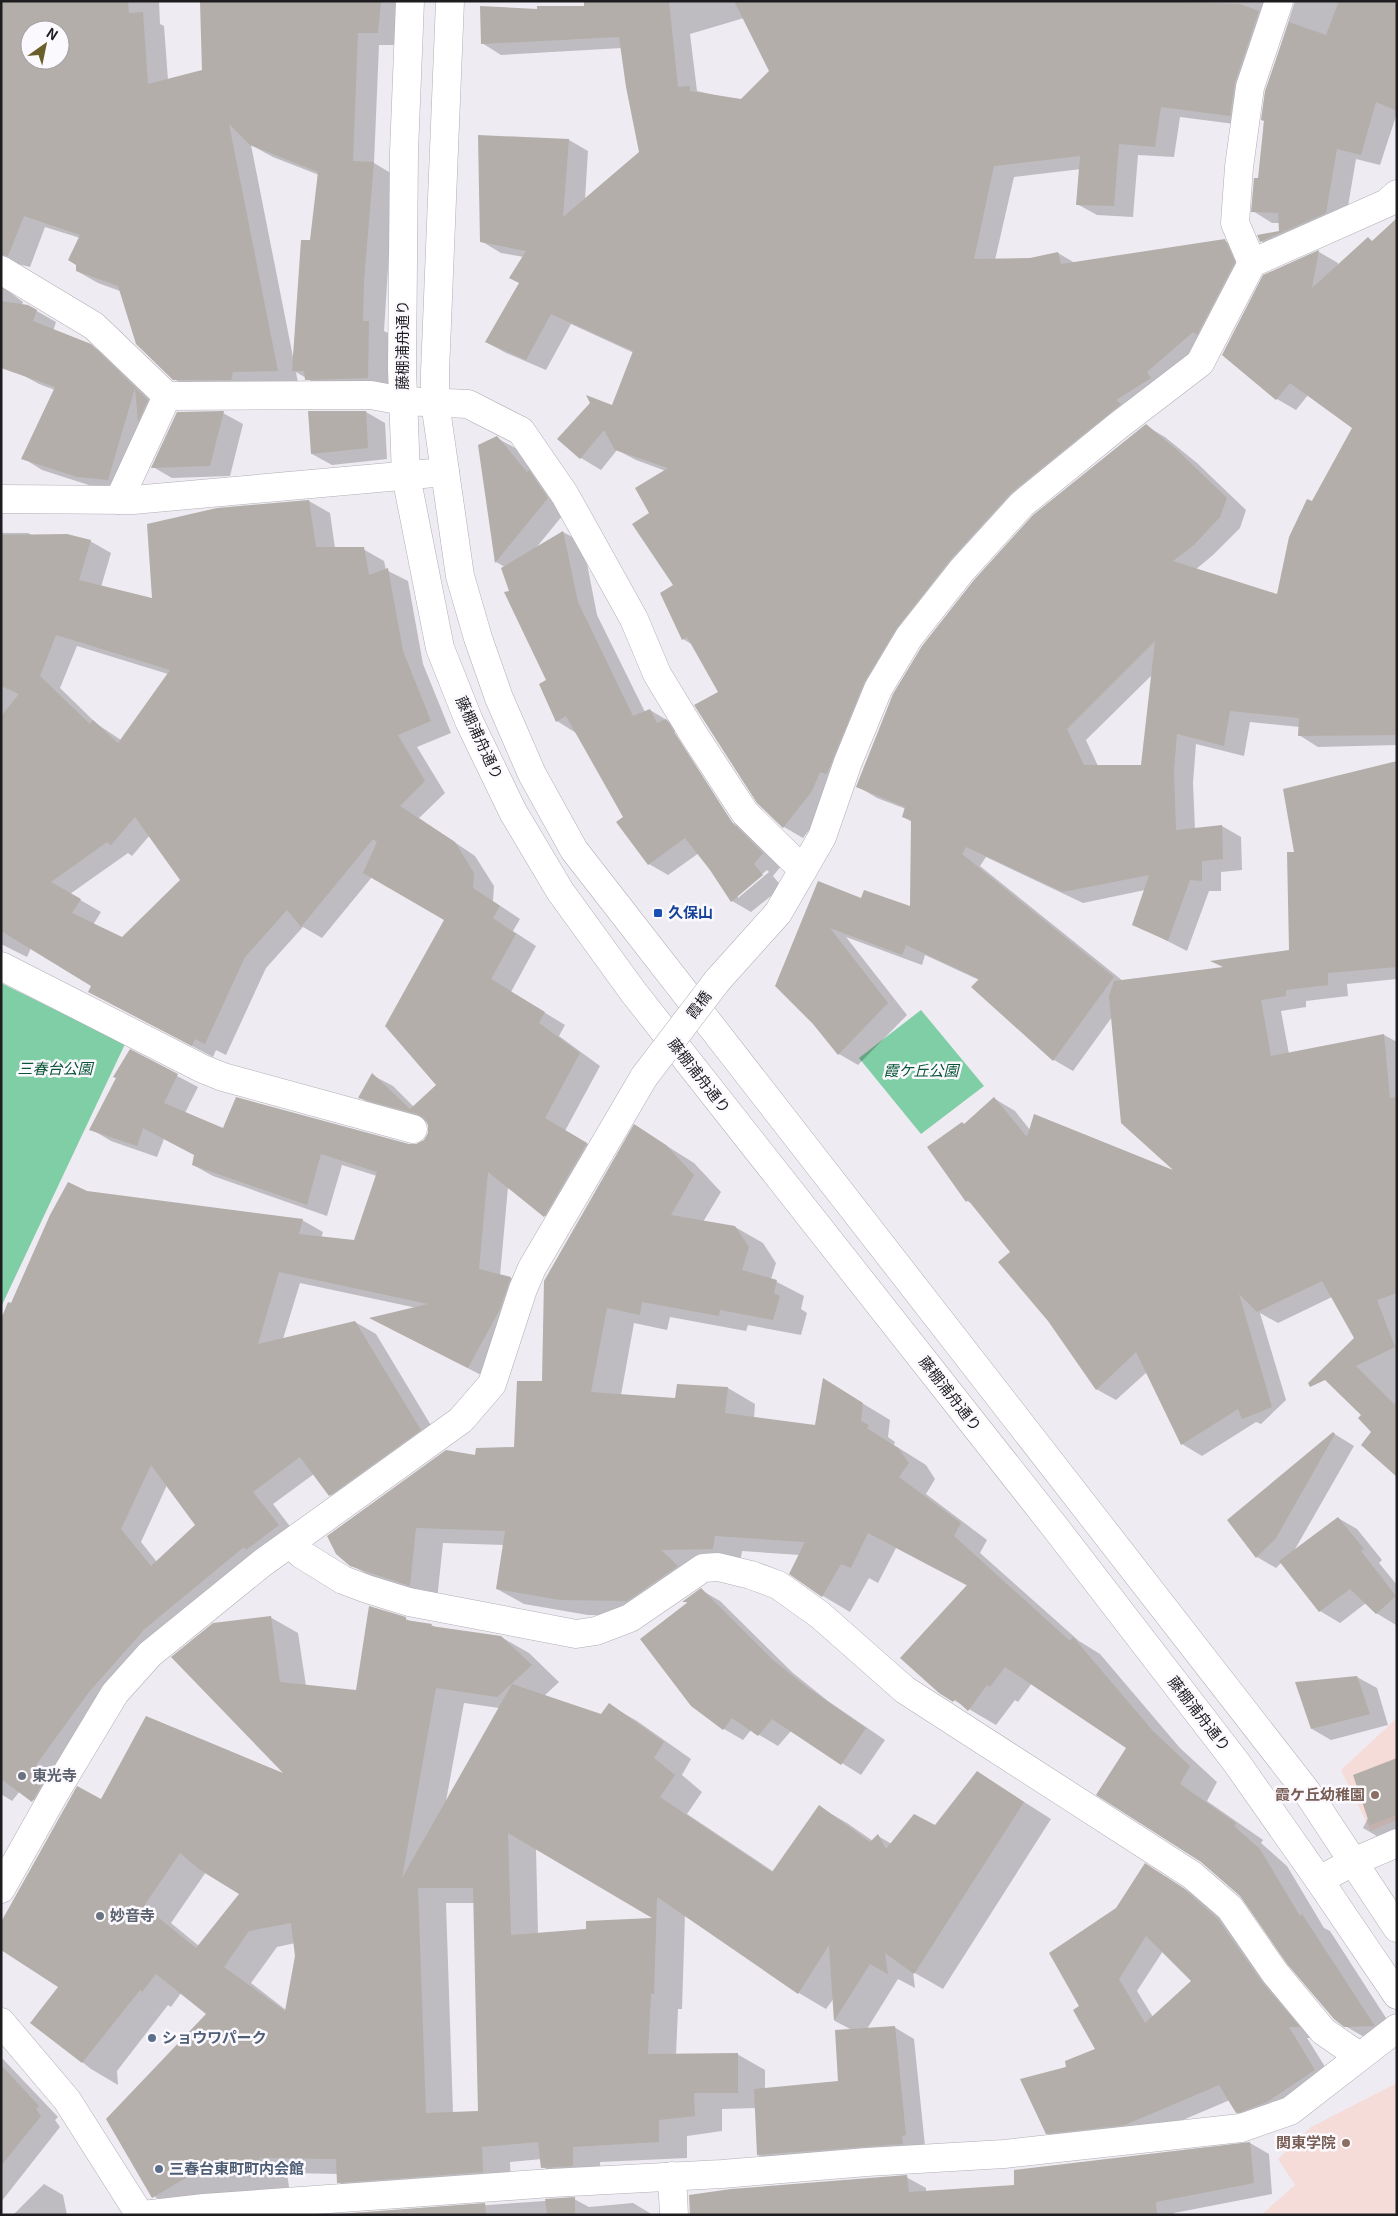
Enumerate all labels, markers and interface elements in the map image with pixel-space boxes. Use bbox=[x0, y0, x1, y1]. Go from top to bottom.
north arrow bbox=[20, 20, 70, 70]
text: N bbox=[43, 22, 62, 45]
street label: 藤棚浦舟通り bbox=[391, 300, 412, 390]
street label: 藤棚浦舟通り bbox=[452, 692, 509, 783]
place label: 久保山 bbox=[668, 901, 713, 922]
marker: 久保山 bbox=[652, 907, 664, 919]
street label: 霞橋 bbox=[680, 986, 715, 1022]
street label: 藤棚浦舟通り bbox=[664, 1033, 736, 1117]
park label: 三春台公園 bbox=[17, 1057, 94, 1078]
park label: 霞ケ丘公園 bbox=[883, 1059, 960, 1080]
street label: 藤棚浦舟通り bbox=[915, 1351, 987, 1435]
street label: 藤棚浦舟通り bbox=[1164, 1671, 1236, 1755]
place label: 東光寺 bbox=[32, 1764, 77, 1785]
marker: 東光寺 bbox=[16, 1770, 28, 1782]
place label: 霞ケ丘幼稚園 bbox=[1275, 1783, 1365, 1804]
marker: 霞ケ丘幼稚園 bbox=[1369, 1789, 1381, 1801]
place label: 妙音寺 bbox=[110, 1904, 155, 1925]
marker: 妙音寺 bbox=[94, 1910, 106, 1922]
place label: ショウワパーク bbox=[162, 2026, 267, 2047]
marker: ショウワパーク bbox=[146, 2032, 158, 2044]
place label: 関東学院 bbox=[1276, 2131, 1336, 2152]
marker: 関東学院 bbox=[1340, 2137, 1352, 2149]
place label: 三春台東町町内会館 bbox=[169, 2157, 304, 2178]
marker: 三春台東町町内会館 bbox=[153, 2163, 165, 2175]

